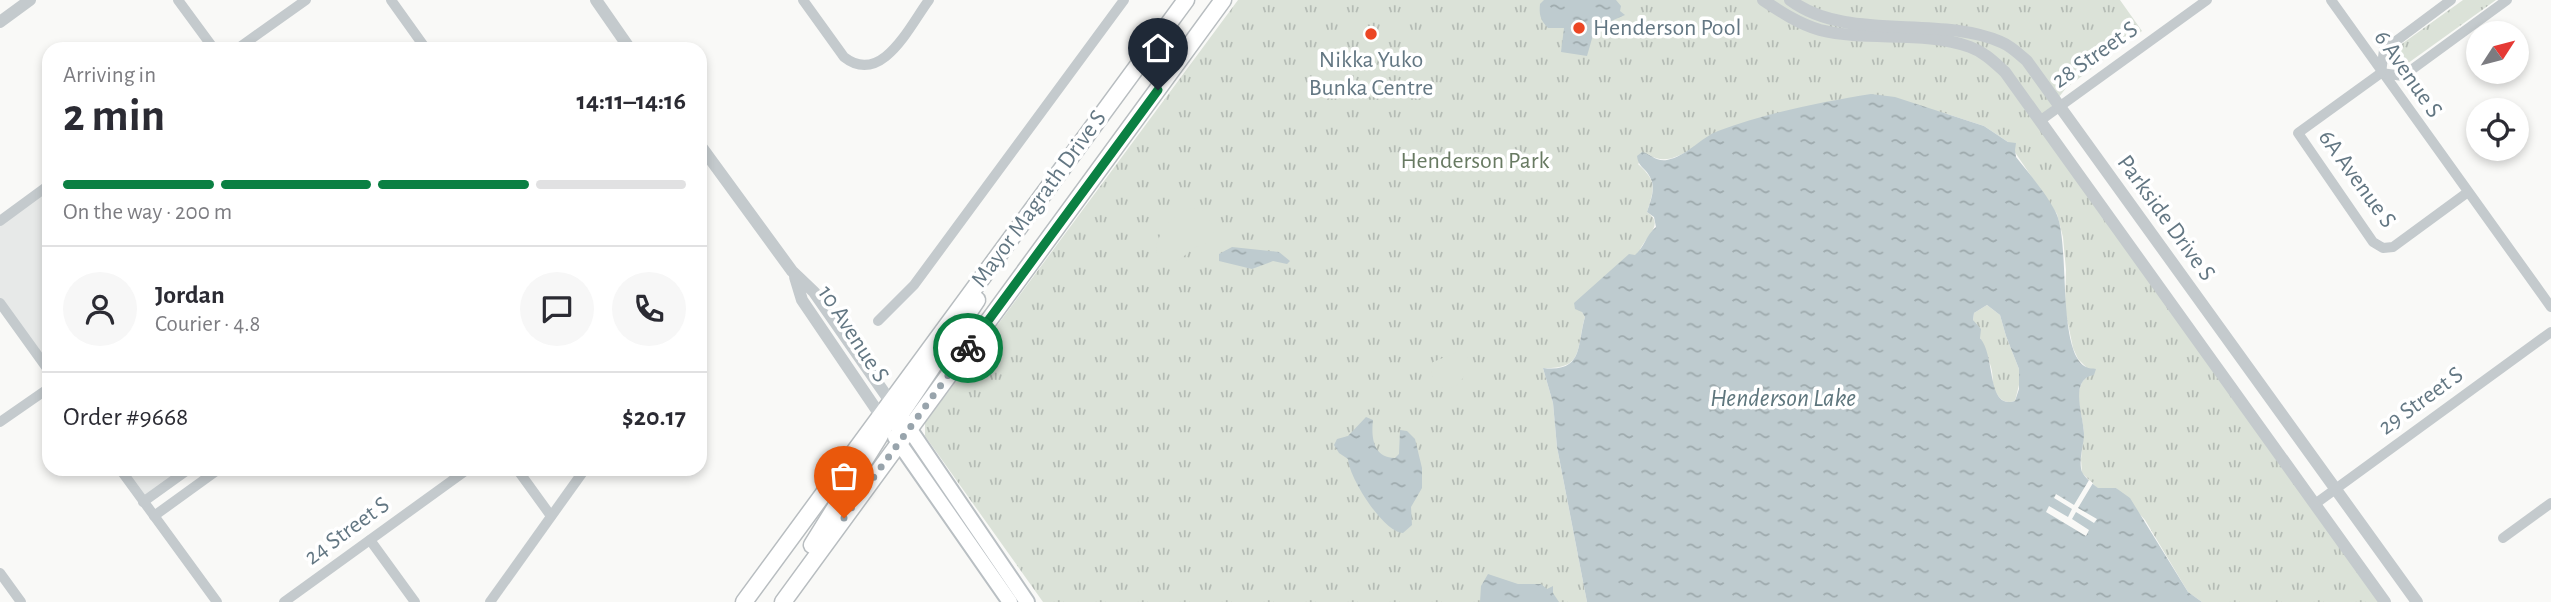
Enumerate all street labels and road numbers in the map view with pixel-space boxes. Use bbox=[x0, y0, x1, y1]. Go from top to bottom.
street label: 28 Street S bbox=[2048, 17, 2142, 93]
street label: 6 Avenue S bbox=[2369, 26, 2447, 122]
street label: Mayor Magrath Drive S bbox=[967, 106, 1111, 292]
street label: 6A Avenue S bbox=[2314, 126, 2400, 232]
street label: Parkside Drive S bbox=[2113, 151, 2219, 285]
street label: 10 Avenue S bbox=[813, 281, 893, 387]
street label: 29 Street S bbox=[2374, 363, 2468, 439]
street label: 24 Street S bbox=[300, 492, 394, 570]

